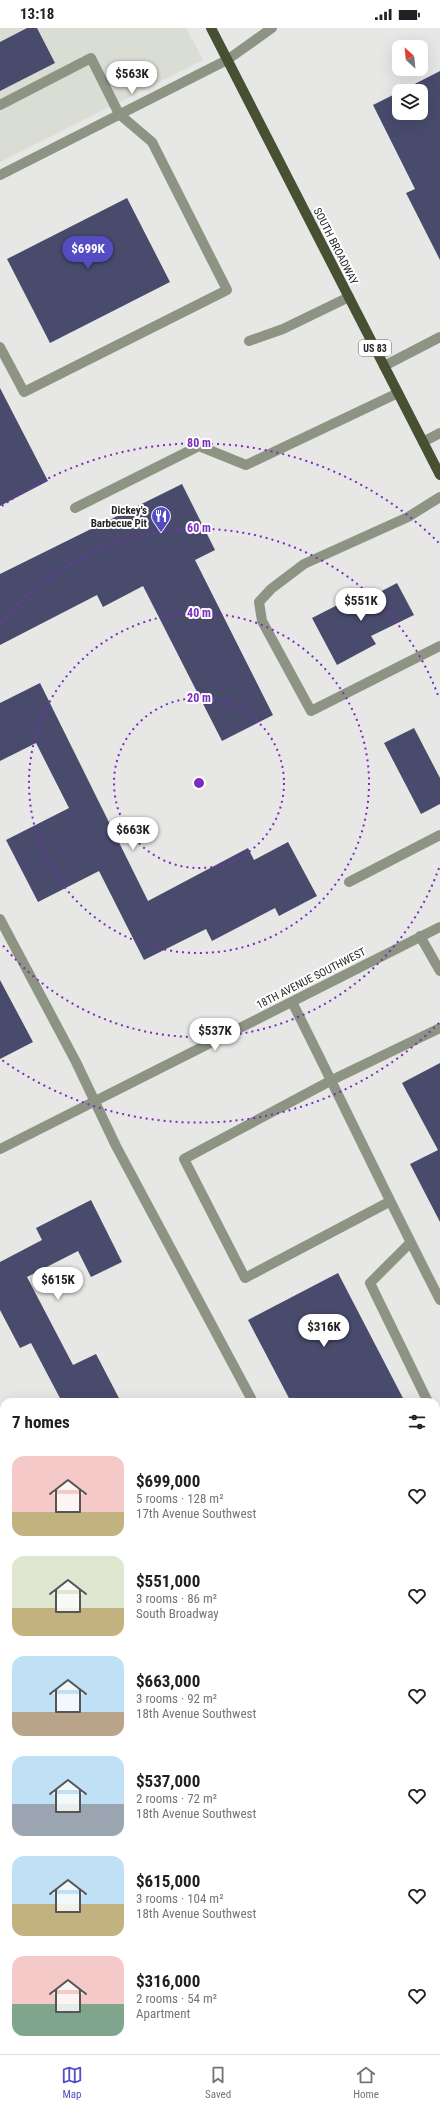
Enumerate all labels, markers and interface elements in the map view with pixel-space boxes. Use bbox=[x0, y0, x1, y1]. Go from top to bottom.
text: 13:18 bbox=[20, 5, 54, 23]
north arrow bbox=[392, 40, 428, 76]
map controls bbox=[392, 40, 428, 120]
pin: $563K bbox=[104, 61, 160, 95]
text: $563K bbox=[115, 66, 149, 81]
button: layers bbox=[392, 84, 428, 120]
street label: SOUTH BROADWAY bbox=[311, 206, 361, 287]
pin: $699K bbox=[60, 236, 116, 270]
text: $699K bbox=[71, 241, 105, 256]
road number: US 83 bbox=[359, 340, 391, 356]
text: 80 m bbox=[187, 436, 211, 450]
place label: Dickey's Barbecue Pit bbox=[91, 504, 148, 530]
restaurant icon: Dickey's Barbecue Pit bbox=[150, 505, 172, 533]
text: 60 m bbox=[187, 521, 211, 535]
pin: $551K bbox=[333, 588, 389, 622]
text: $551K bbox=[344, 593, 378, 608]
text: 40 m bbox=[187, 606, 211, 620]
text: 20 m bbox=[187, 691, 211, 705]
centre of rings bbox=[192, 776, 206, 790]
pin: $663K bbox=[105, 817, 161, 851]
text: $663K bbox=[116, 822, 150, 837]
street label: 18TH AVENUE SOUTHWEST bbox=[254, 945, 368, 1012]
pin: $537K bbox=[187, 1018, 243, 1052]
text: $537K bbox=[198, 1023, 232, 1038]
pin: $615K bbox=[30, 1267, 86, 1301]
text: $615K bbox=[41, 1272, 75, 1287]
pin: $316K bbox=[296, 1314, 352, 1348]
text: $316K bbox=[307, 1319, 341, 1334]
icon: filters bbox=[406, 1411, 428, 1433]
text: 7 homes bbox=[12, 1412, 70, 1432]
text: $699,000 bbox=[136, 1471, 200, 1491]
icon: home bbox=[44, 1472, 92, 1520]
icon: heart bbox=[406, 1485, 428, 1507]
text: 5 rooms · 128 m² bbox=[136, 1491, 223, 1506]
text: 17th Avenue Southwest bbox=[136, 1506, 256, 1521]
text: $551,000 bbox=[136, 1571, 200, 1591]
icon: home bbox=[44, 1572, 92, 1620]
icon: heart bbox=[406, 1585, 428, 1607]
text: 3 rooms · 86 m² bbox=[136, 1591, 217, 1606]
text: South Broadway bbox=[136, 1606, 219, 1621]
text: $663,000 bbox=[136, 1671, 200, 1691]
icon: home bbox=[44, 1672, 92, 1720]
icon: heart bbox=[406, 1685, 428, 1707]
text: 3 rooms · 92 m² bbox=[136, 1691, 217, 1706]
text: 18th Avenue Southwest bbox=[136, 1706, 256, 1721]
text: $537,000 bbox=[136, 1771, 200, 1791]
icon: home bbox=[44, 1772, 92, 1820]
icon: heart bbox=[406, 1785, 428, 1807]
text: 2 rooms · 72 m² bbox=[136, 1791, 217, 1806]
text: 18th Avenue Southwest bbox=[136, 1806, 256, 1821]
text: $615,000 bbox=[136, 1871, 200, 1891]
icon: home bbox=[44, 1872, 92, 1920]
icon: heart bbox=[406, 1885, 428, 1907]
text: 3 rooms · 104 m² bbox=[136, 1891, 223, 1906]
text: 18th Avenue Southwest bbox=[136, 1906, 256, 1921]
text: $316,000 bbox=[136, 1971, 200, 1991]
icon: home bbox=[44, 1972, 92, 2020]
icon: heart bbox=[406, 1985, 428, 2007]
text: 2 rooms · 54 m² bbox=[136, 1991, 217, 2006]
text: Apartment bbox=[136, 2006, 190, 2021]
tab: Map bbox=[61, 2064, 83, 2101]
tab: Saved bbox=[205, 2064, 231, 2101]
tab: Home bbox=[353, 2064, 379, 2101]

